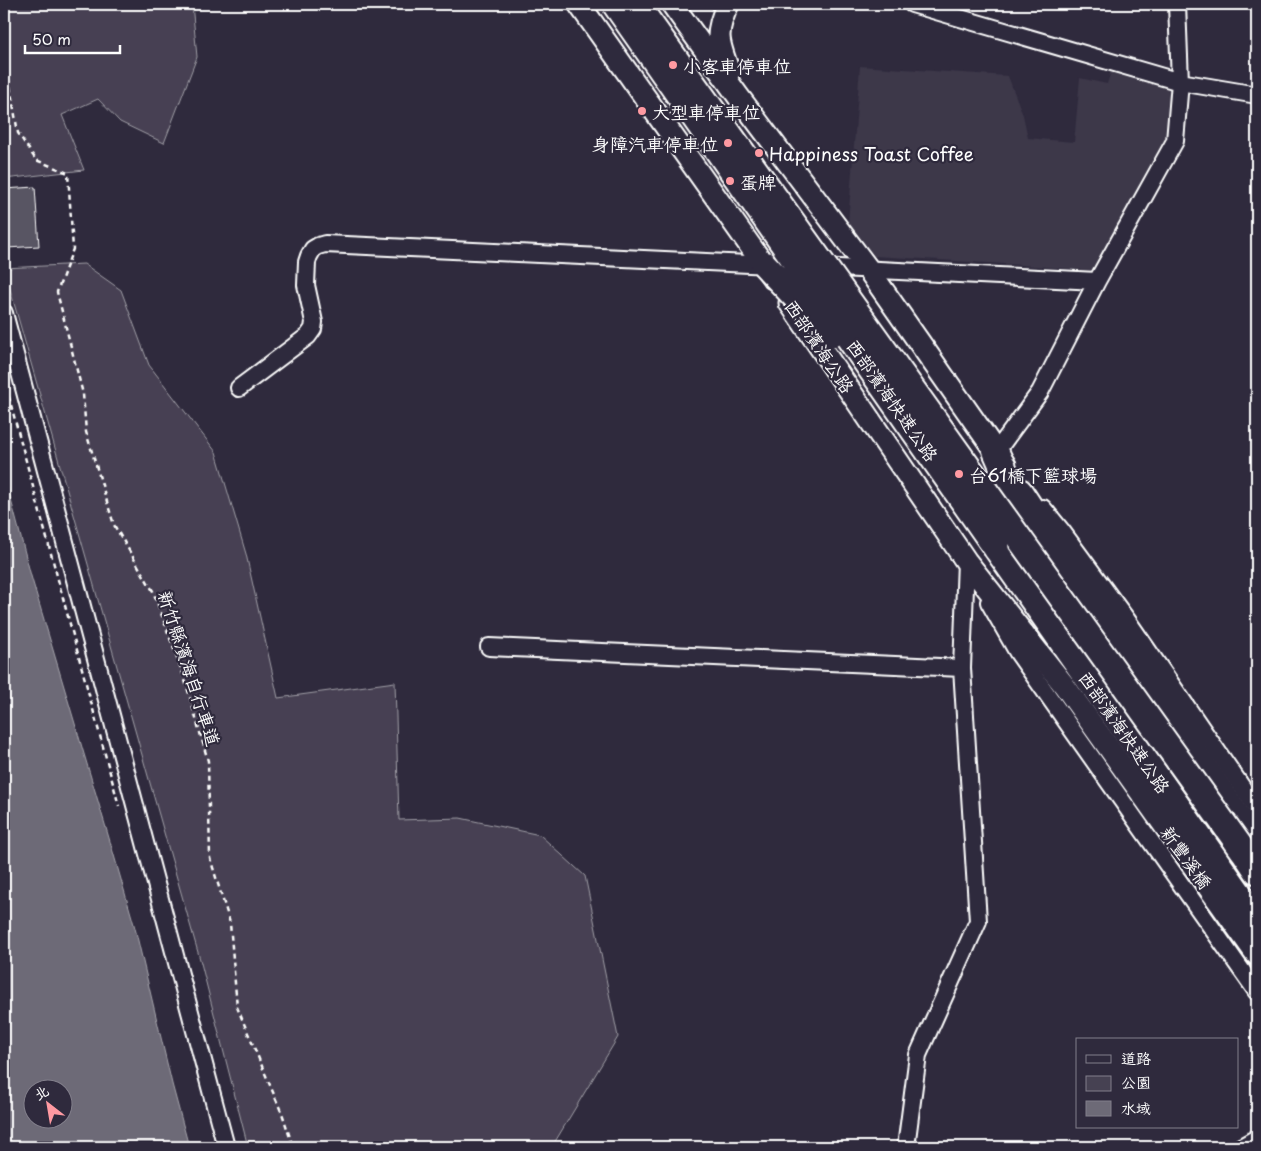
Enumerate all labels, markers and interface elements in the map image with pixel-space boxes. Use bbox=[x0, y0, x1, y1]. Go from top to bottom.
scale bar bbox=[25, 22, 120, 54]
text: 50 m bbox=[32, 27, 71, 50]
place label: 小客車停車位 bbox=[683, 52, 791, 79]
marker: 小客車停車位 bbox=[667, 59, 679, 71]
place label: 大型車停車位 bbox=[652, 98, 760, 125]
marker: 大型車停車位 bbox=[636, 105, 648, 117]
place label: 身障汽車停車位 bbox=[592, 130, 718, 157]
marker: 身障汽車停車位 bbox=[722, 137, 734, 149]
place label: Happiness Toast Coffee bbox=[769, 140, 974, 167]
marker: Happiness Toast Coffee bbox=[753, 147, 765, 159]
place label: 蛋牌 bbox=[740, 168, 776, 195]
marker: 蛋牌 bbox=[724, 175, 736, 187]
street label: 西部濱海公路 bbox=[779, 294, 861, 398]
street label: 西部濱海快速公路 bbox=[841, 333, 945, 467]
place label: 台61橋下籃球場 bbox=[969, 461, 1097, 488]
marker: 台61橋下籃球場 bbox=[953, 468, 965, 480]
street label: 新竹縣濱海自行車道 bbox=[152, 587, 228, 749]
street label: 西部濱海快速公路 bbox=[1073, 665, 1177, 799]
street label: 新豐溪橋 bbox=[1155, 820, 1219, 894]
legend bbox=[1076, 1038, 1238, 1128]
text: 道路 bbox=[1121, 1046, 1151, 1069]
text: 公園 bbox=[1121, 1070, 1151, 1093]
north arrow bbox=[22, 1078, 72, 1128]
text: 北 bbox=[30, 1080, 52, 1105]
text: 水域 bbox=[1121, 1096, 1151, 1119]

